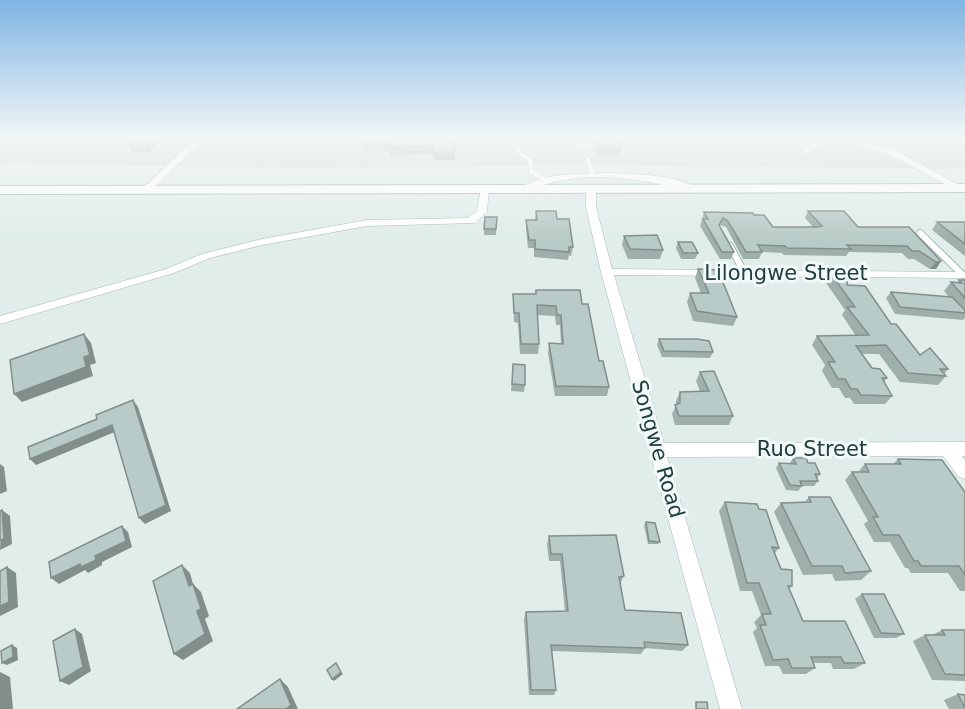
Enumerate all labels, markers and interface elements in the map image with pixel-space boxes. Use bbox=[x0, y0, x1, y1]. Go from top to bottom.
street label: Lilongwe Street bbox=[704, 261, 868, 285]
street label: Songwe Road bbox=[627, 377, 689, 521]
street label: Ruo Street bbox=[757, 437, 867, 461]

